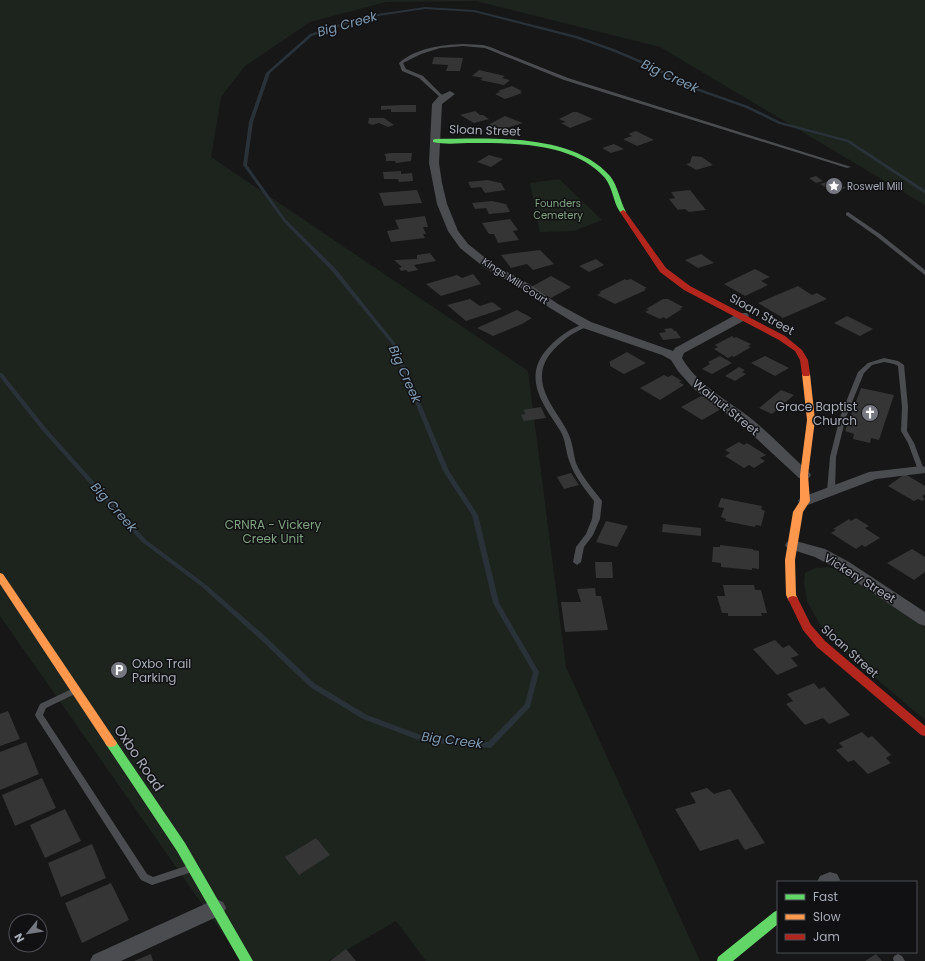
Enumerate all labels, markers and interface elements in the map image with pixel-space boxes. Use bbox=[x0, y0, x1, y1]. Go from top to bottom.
water label: Big Creek bbox=[315, 6, 380, 42]
water label: Big Creek bbox=[638, 54, 703, 98]
street label: Sloan Street bbox=[449, 120, 521, 140]
place icon: Roswell Mill bbox=[824, 176, 844, 196]
place label: Roswell Mill bbox=[847, 179, 903, 194]
park label: Founders Cemetery bbox=[533, 196, 583, 223]
street label: Kings Mill Court bbox=[479, 254, 551, 308]
street label: Sloan Street bbox=[726, 289, 798, 339]
water label: Big Creek bbox=[384, 342, 427, 407]
street label: Walnut Street bbox=[689, 375, 763, 439]
place label: Grace Baptist Church bbox=[776, 398, 857, 429]
church icon: Grace Baptist Church bbox=[860, 403, 880, 423]
water label: Big Creek bbox=[86, 478, 143, 537]
park label: CRNRA - Vickery Creek Unit bbox=[225, 516, 322, 547]
street label: Vickery Street bbox=[821, 549, 899, 607]
street label: Sloan Street bbox=[818, 621, 882, 681]
place label: Oxbo Trail Parking bbox=[132, 655, 191, 686]
parking icon: Oxbo Trail Parking bbox=[109, 660, 129, 680]
street label: Oxbo Road bbox=[109, 721, 169, 795]
water label: Big Creek bbox=[420, 727, 485, 753]
legend bbox=[777, 881, 917, 953]
text: Fast bbox=[813, 888, 838, 905]
text: Slow bbox=[813, 908, 841, 925]
north arrow bbox=[8, 913, 48, 953]
text: Jam bbox=[813, 928, 840, 945]
text: N bbox=[10, 930, 28, 946]

